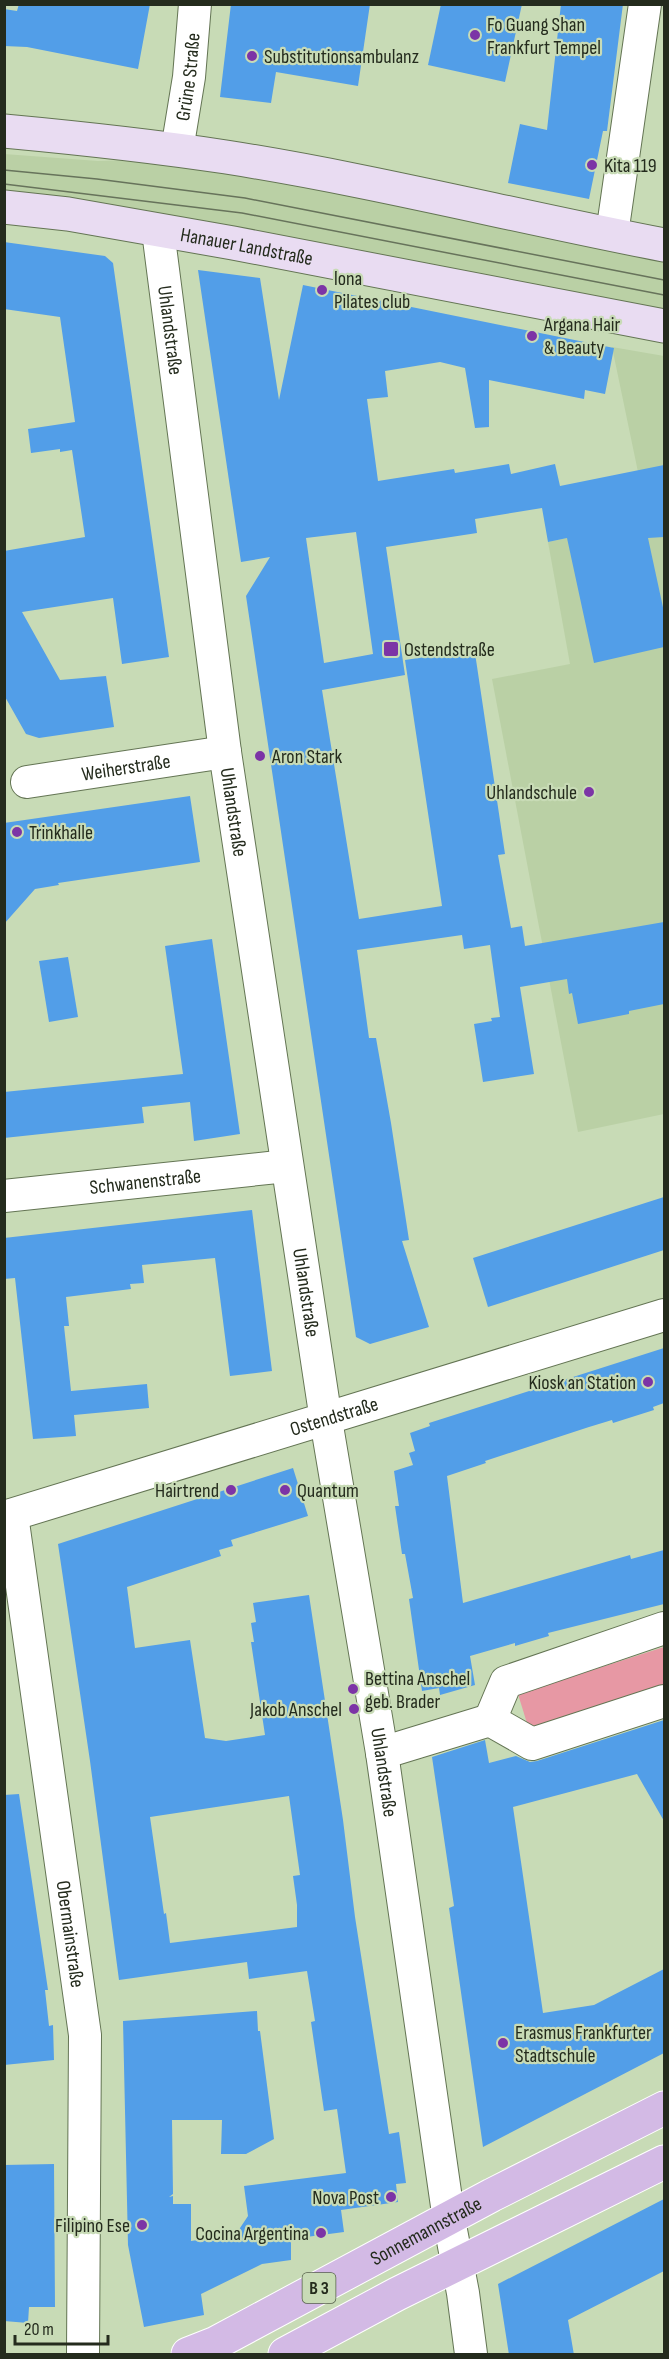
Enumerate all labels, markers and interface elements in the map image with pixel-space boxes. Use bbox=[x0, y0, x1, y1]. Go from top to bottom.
place label: Fo Guang Shan Frankfurt Tempel bbox=[487, 13, 601, 60]
marker: Fo Guang Shan Frankfurt Tempel bbox=[468, 28, 482, 42]
street label: Grüne Straße bbox=[171, 32, 206, 123]
place label: Substitutionsambulanz bbox=[264, 45, 419, 69]
marker: Substitutionsambulanz bbox=[245, 49, 259, 63]
place label: Kita 119 bbox=[604, 154, 657, 178]
marker: Kita 119 bbox=[585, 158, 599, 172]
street label: Hanauer Landstraße bbox=[178, 223, 315, 271]
place label: lona Pilates club bbox=[334, 267, 410, 314]
marker: lona Pilates club bbox=[315, 283, 329, 297]
street label: Uhlandstraße bbox=[152, 284, 187, 376]
place label: Argana Hair & Beauty bbox=[543, 313, 621, 360]
marker: Argana Hair & Beauty bbox=[525, 329, 539, 343]
place label: Ostendstraße bbox=[404, 638, 495, 662]
marker: Ostendstraße bbox=[382, 640, 400, 658]
place label: Aron Stark bbox=[271, 745, 342, 769]
street label: Weiherstraße bbox=[80, 749, 172, 787]
marker: Aron Stark bbox=[253, 749, 267, 763]
street label: Uhlandstraße bbox=[215, 766, 252, 858]
place label: Uhlandschule bbox=[486, 781, 577, 805]
marker: Uhlandschule bbox=[582, 785, 596, 799]
place label: Trinkhalle bbox=[29, 821, 93, 845]
marker: Trinkhalle bbox=[10, 825, 24, 839]
street label: Schwanenstraße bbox=[88, 1164, 202, 1200]
street label: Uhlandstraße bbox=[287, 1247, 324, 1339]
place label: Kiosk an Station bbox=[529, 1371, 636, 1395]
marker: Kiosk an Station bbox=[641, 1375, 655, 1389]
street label: Ostendstraße bbox=[287, 1392, 381, 1442]
place label: Hairtrend bbox=[155, 1479, 219, 1503]
place label: Quantum bbox=[297, 1479, 359, 1503]
marker: Hairtrend bbox=[224, 1483, 238, 1497]
marker: Quantum bbox=[278, 1483, 292, 1497]
place label: Bettina Anschel geb. Brader bbox=[365, 1667, 470, 1714]
marker: Bettina Anschel geb. Brader bbox=[346, 1682, 360, 1696]
place label: Jakob Anschel bbox=[249, 1698, 342, 1722]
marker: Jakob Anschel bbox=[347, 1702, 361, 1716]
street label: Uhlandstraße bbox=[365, 1726, 402, 1818]
street label: Obermainstraße bbox=[50, 1879, 89, 1989]
place label: Erasmus Frankfurter Stadtschule bbox=[515, 2021, 652, 2068]
marker: Erasmus Frankfurter Stadtschule bbox=[496, 2036, 510, 2050]
place label: Nova Post bbox=[312, 2186, 379, 2210]
marker: Nova Post bbox=[384, 2190, 398, 2204]
street label: Sonnemannstraße bbox=[366, 2192, 486, 2271]
place label: Filipino Ese bbox=[55, 2214, 130, 2238]
marker: Filipino Ese bbox=[135, 2218, 149, 2232]
place label: Cocina Argentina bbox=[195, 2222, 309, 2246]
marker: Cocina Argentina bbox=[314, 2226, 328, 2240]
road number: B 3 bbox=[302, 2273, 336, 2303]
scale bar bbox=[15, 2308, 108, 2346]
text: 20 m bbox=[24, 2319, 54, 2340]

